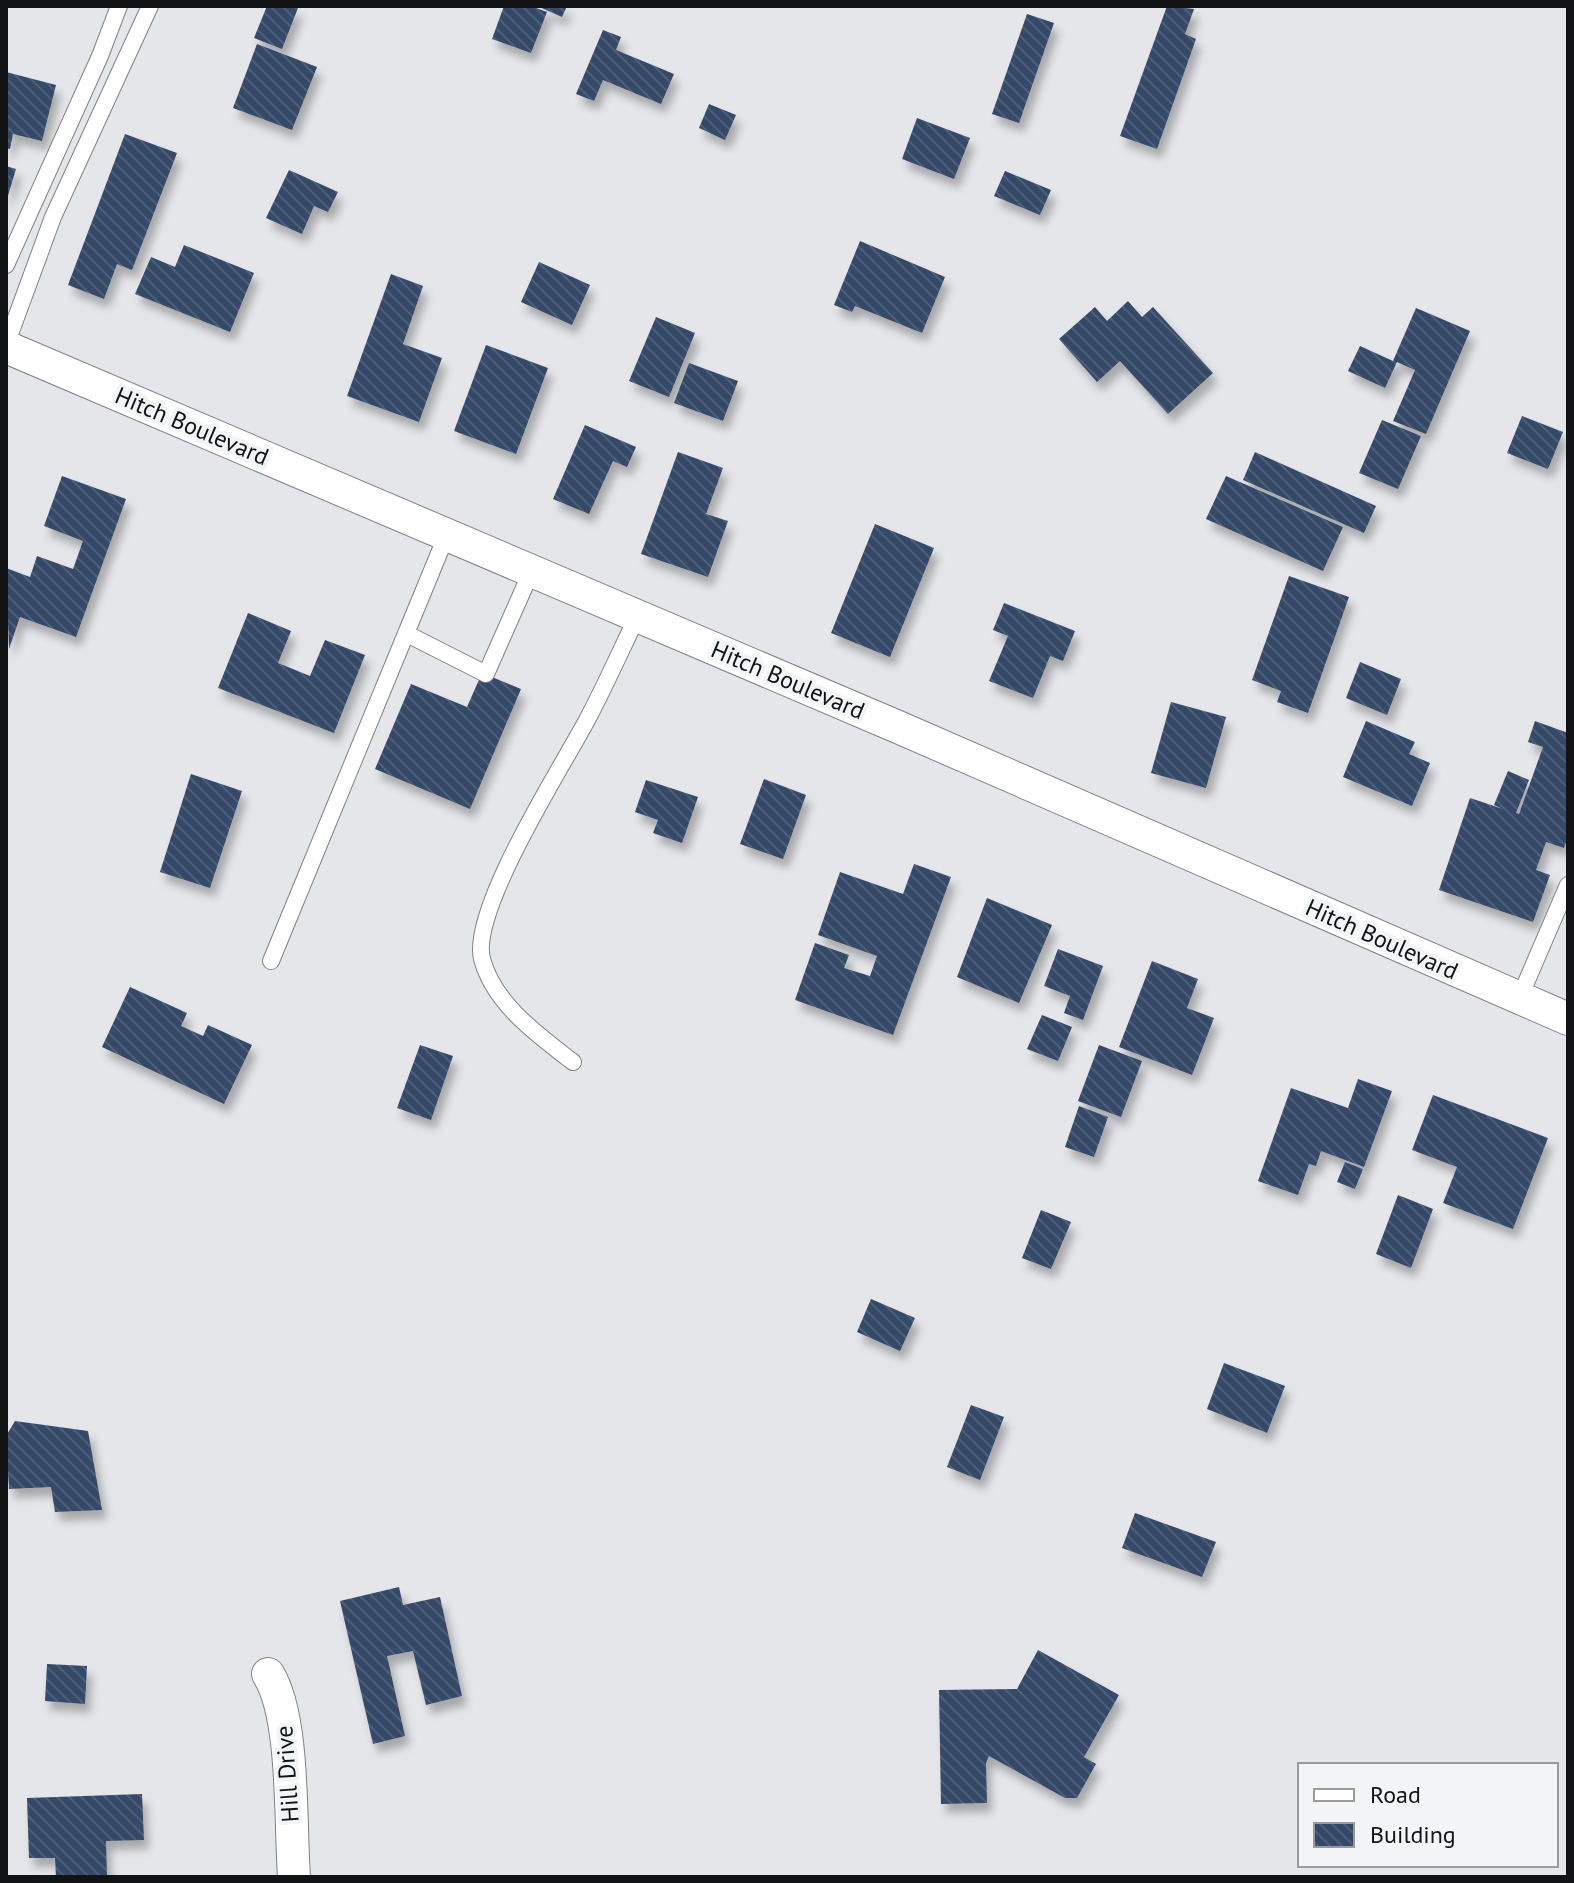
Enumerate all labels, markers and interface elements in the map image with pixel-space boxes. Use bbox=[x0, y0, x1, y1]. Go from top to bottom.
street label: Hitch Boulevard bbox=[111, 380, 273, 472]
street label: Hitch Boulevard bbox=[707, 634, 869, 726]
street label: Hitch Boulevard bbox=[1301, 892, 1463, 986]
street label: Hill Drive bbox=[268, 1725, 306, 1823]
legend bbox=[1298, 1763, 1558, 1867]
text: Road bbox=[1370, 1779, 1421, 1810]
text: Building bbox=[1370, 1819, 1456, 1850]

